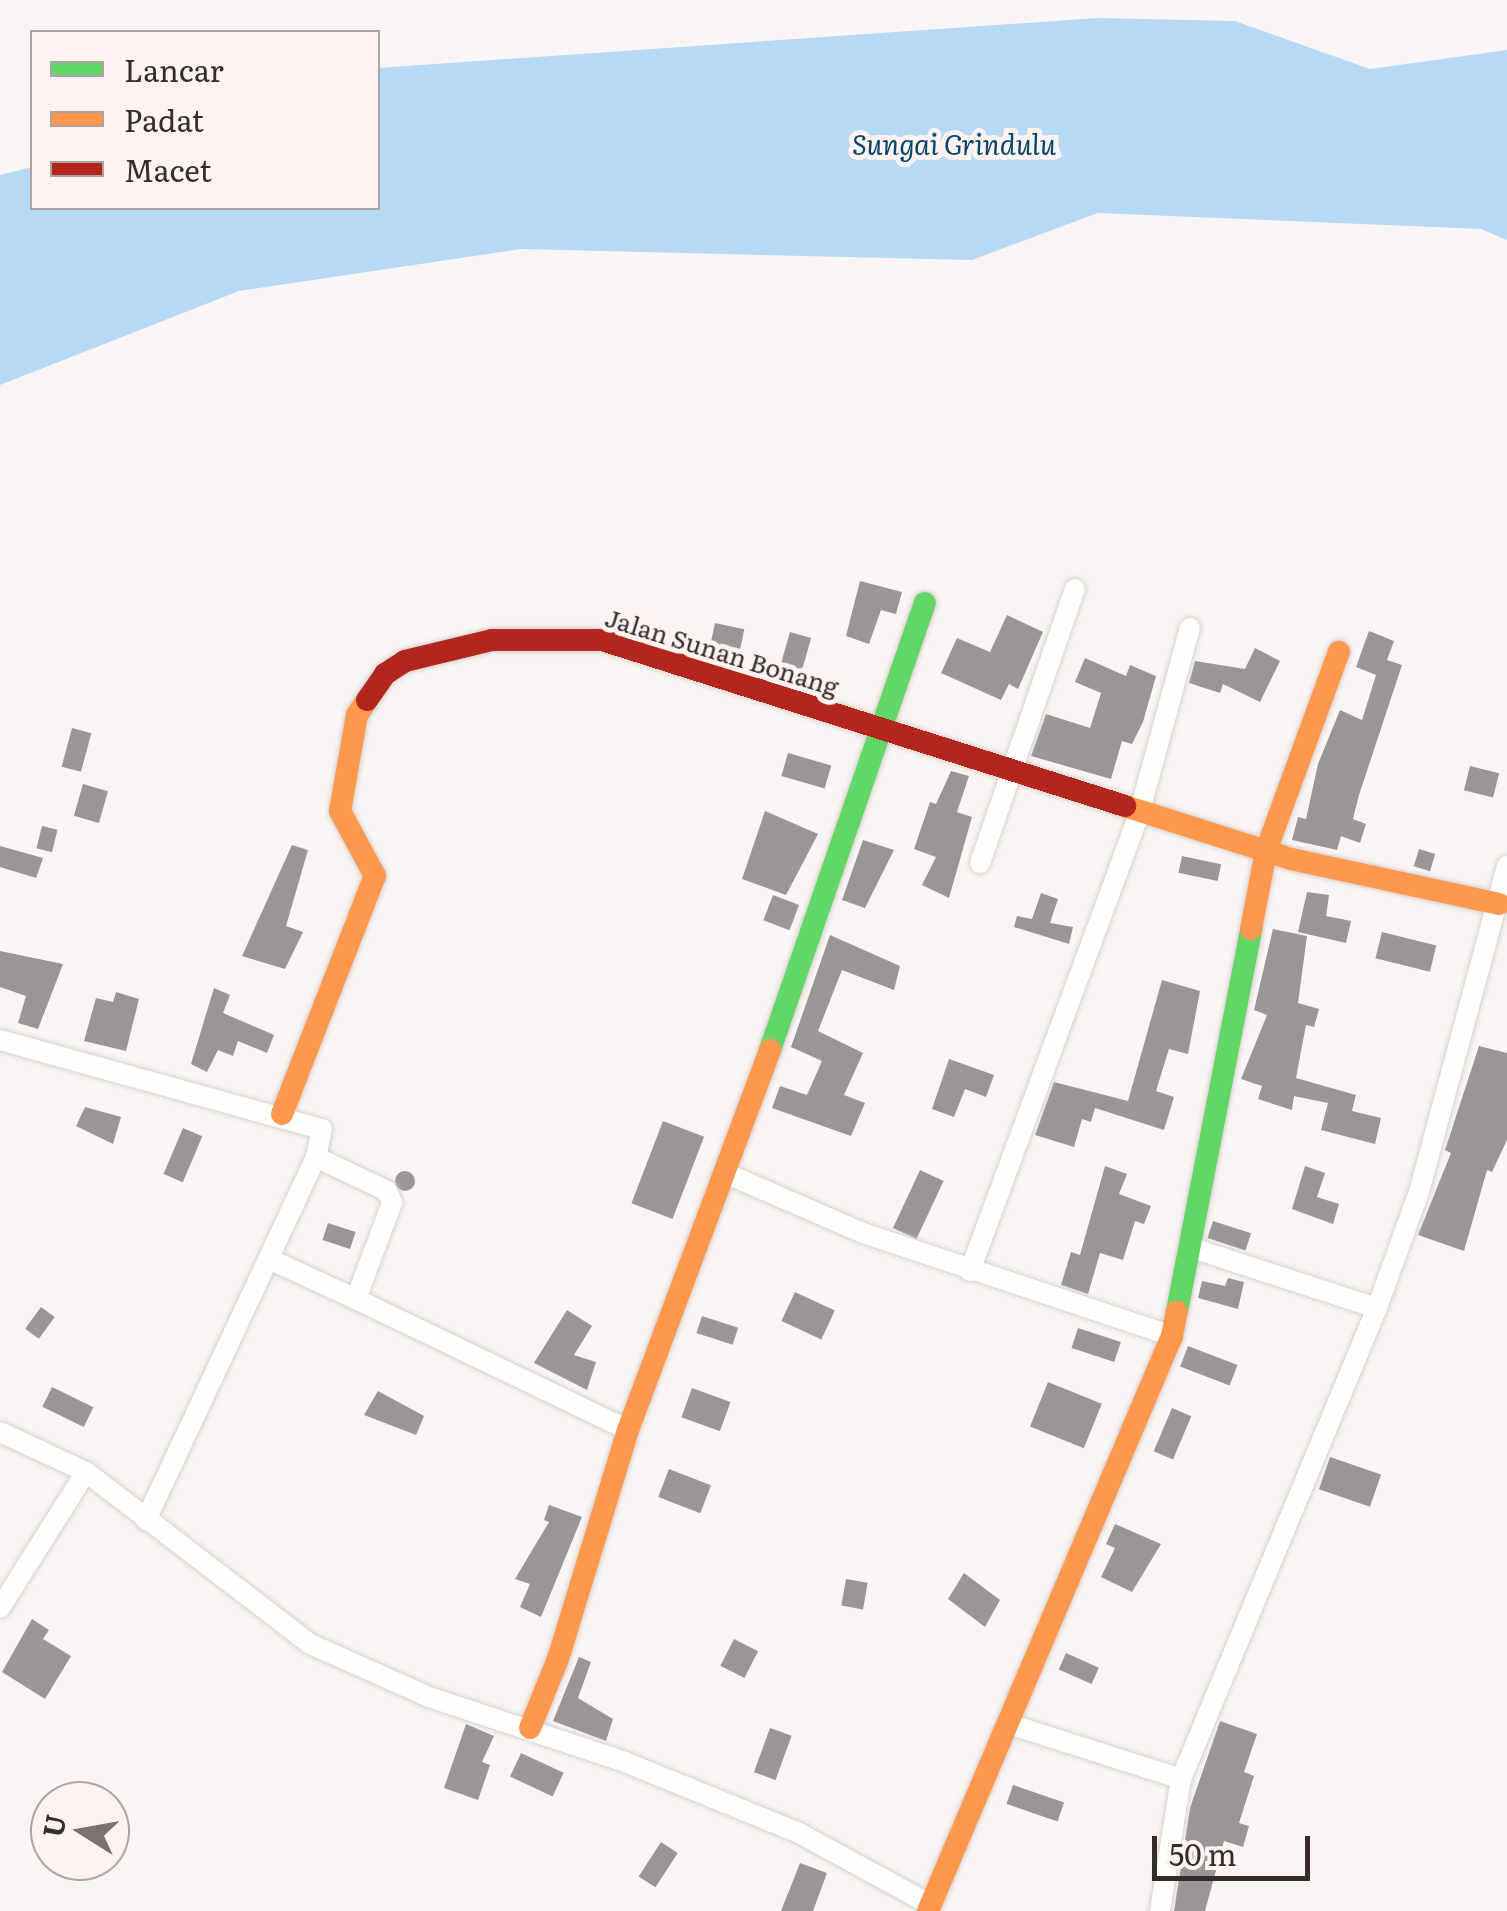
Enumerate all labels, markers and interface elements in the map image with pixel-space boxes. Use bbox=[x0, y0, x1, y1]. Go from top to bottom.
legend bbox=[30, 30, 380, 210]
text: Lancar bbox=[124, 47, 224, 91]
text: Padat bbox=[124, 97, 204, 141]
water label: Sungai Grindulu bbox=[852, 126, 1056, 160]
text: Macet bbox=[124, 147, 212, 191]
street label: Jalan Sunan Bonang bbox=[602, 602, 842, 702]
north arrow bbox=[30, 1781, 130, 1881]
text: U bbox=[30, 1811, 75, 1840]
scale bar bbox=[1157, 1816, 1314, 1878]
text: 50 m bbox=[1169, 1831, 1237, 1875]

